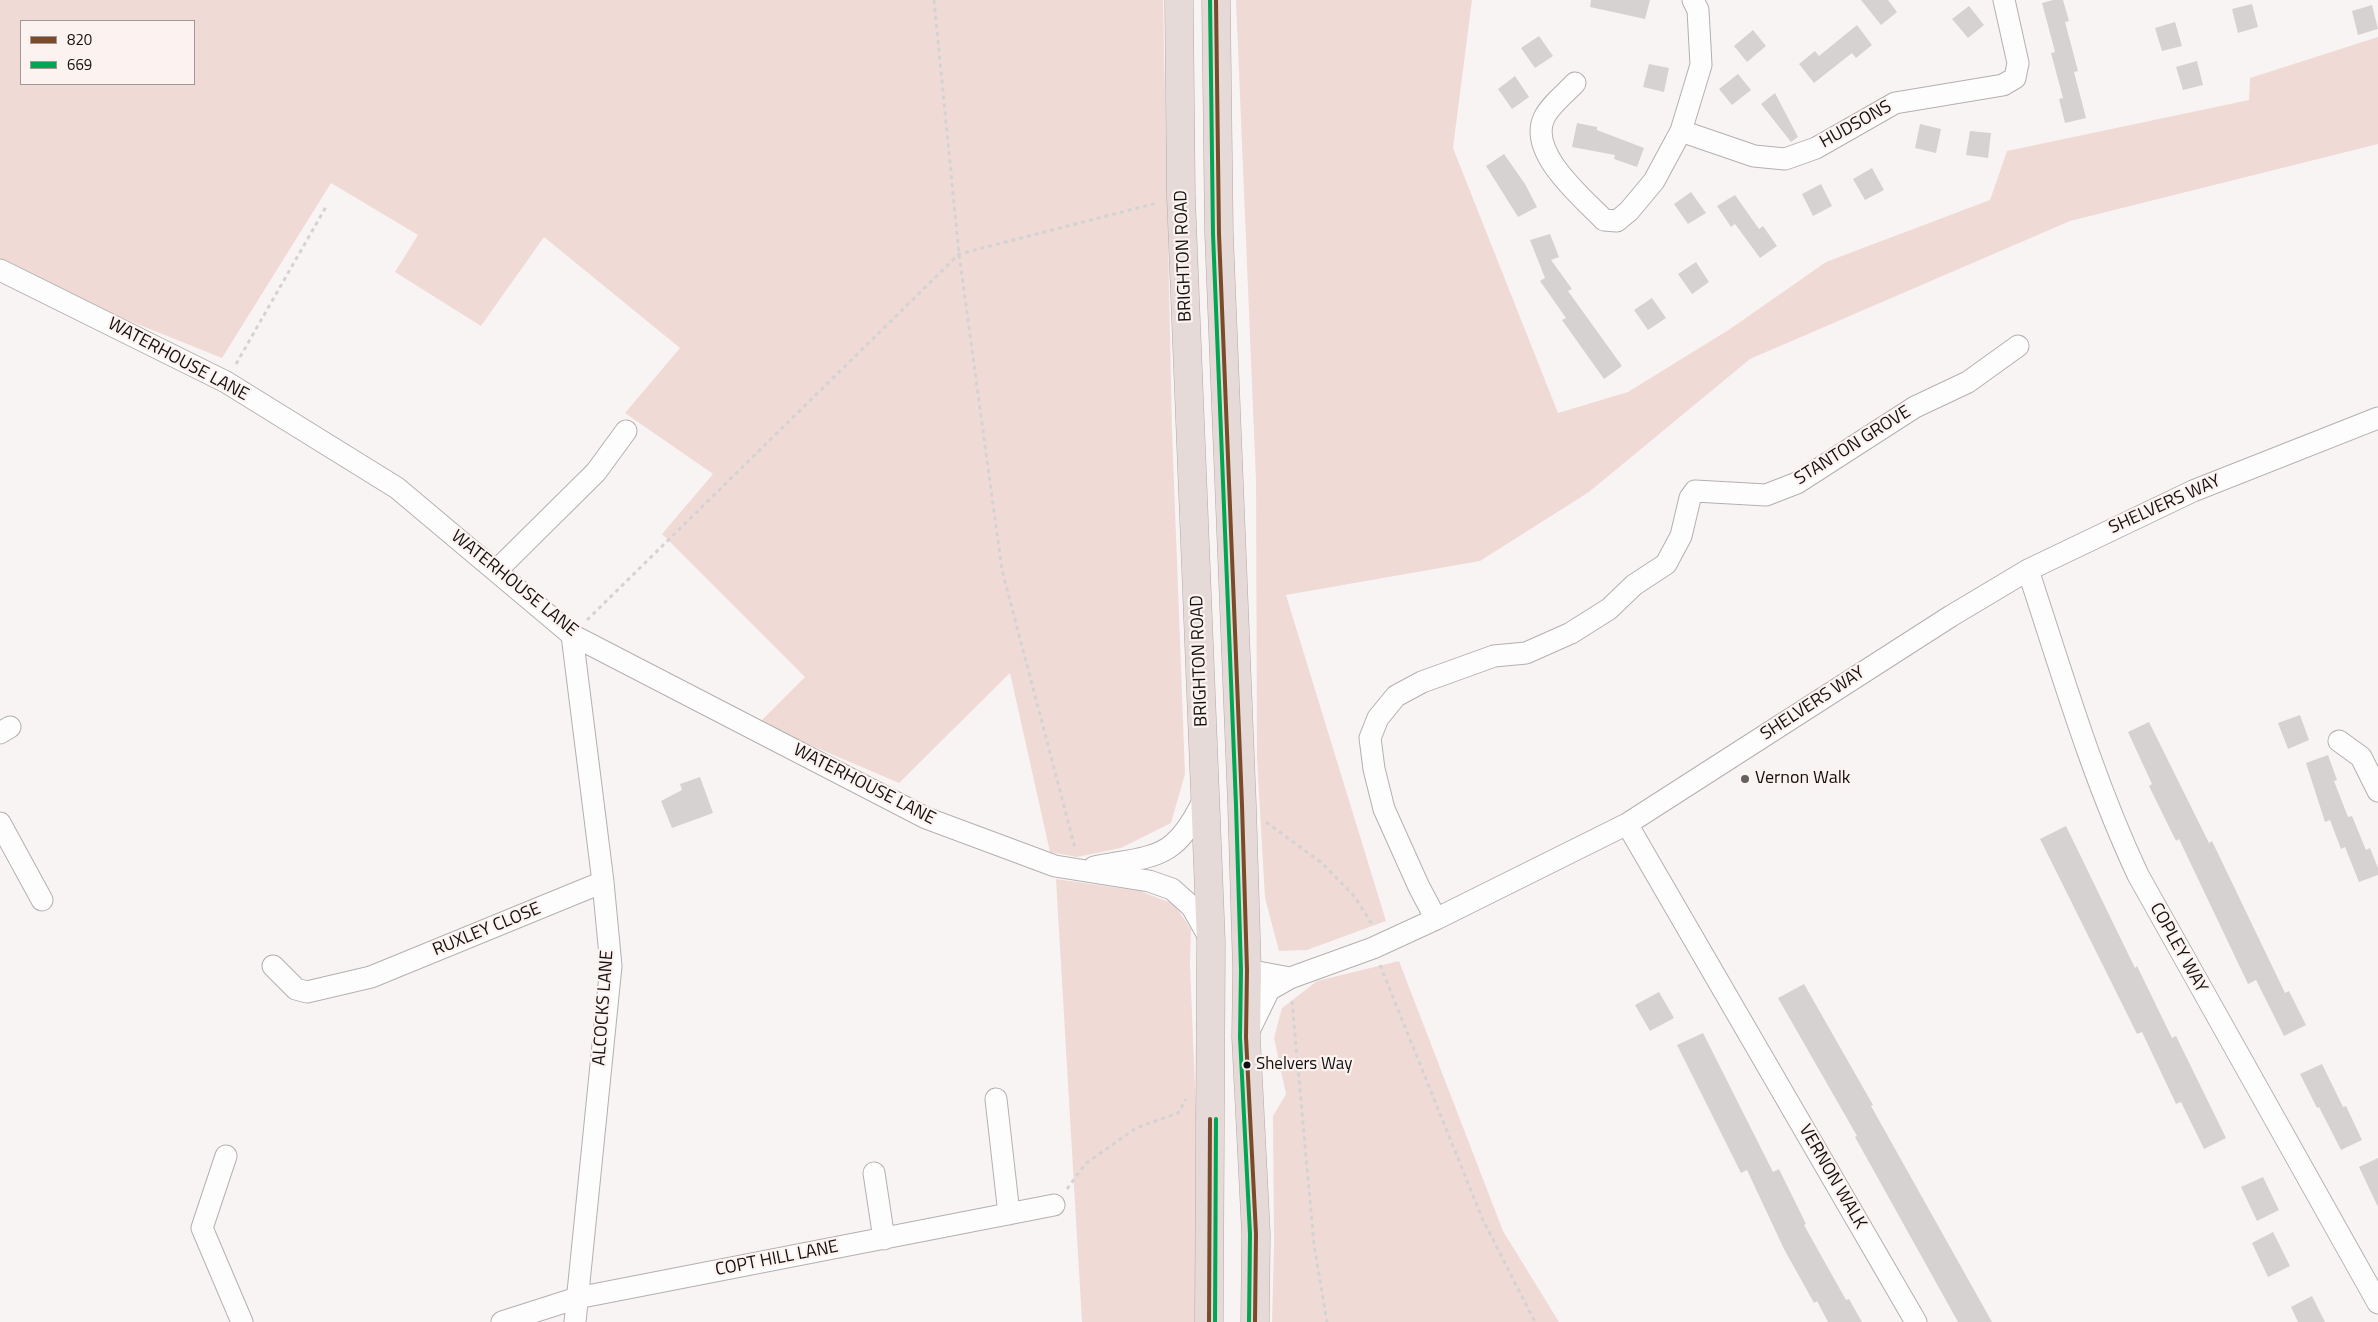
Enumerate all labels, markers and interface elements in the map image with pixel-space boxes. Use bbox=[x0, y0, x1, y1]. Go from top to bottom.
legend bbox=[20, 20, 195, 85]
text: 820 bbox=[67, 28, 92, 51]
text: 669 bbox=[67, 53, 92, 76]
street label: HUDSONS bbox=[1816, 96, 1896, 154]
street label: BRIGHTON ROAD bbox=[1171, 190, 1197, 322]
street label: WATERHOUSE LANE bbox=[104, 314, 252, 406]
street label: STANTON GROVE bbox=[1791, 402, 1915, 490]
street label: SHELVERS WAY bbox=[2106, 471, 2224, 539]
street label: WATERHOUSE LANE bbox=[446, 526, 582, 642]
street label: BRIGHTON ROAD bbox=[1187, 595, 1213, 727]
street label: SHELVERS WAY bbox=[1757, 662, 1869, 746]
street label: WATERHOUSE LANE bbox=[789, 740, 939, 830]
place label: Vernon Walk bbox=[1755, 768, 1850, 790]
marker: Vernon Walk bbox=[1739, 773, 1751, 785]
street label: RUXLEY CLOSE bbox=[430, 899, 544, 961]
street label: COPLEY WAY bbox=[2144, 899, 2212, 997]
street label: ALCOCKS LANE bbox=[589, 950, 619, 1066]
place label: Shelvers Way bbox=[1256, 1055, 1352, 1075]
marker: Shelvers Way bbox=[1242, 1060, 1252, 1070]
street label: VERNON WALK bbox=[1793, 1121, 1871, 1233]
street label: COPT HILL LANE bbox=[714, 1236, 840, 1282]

